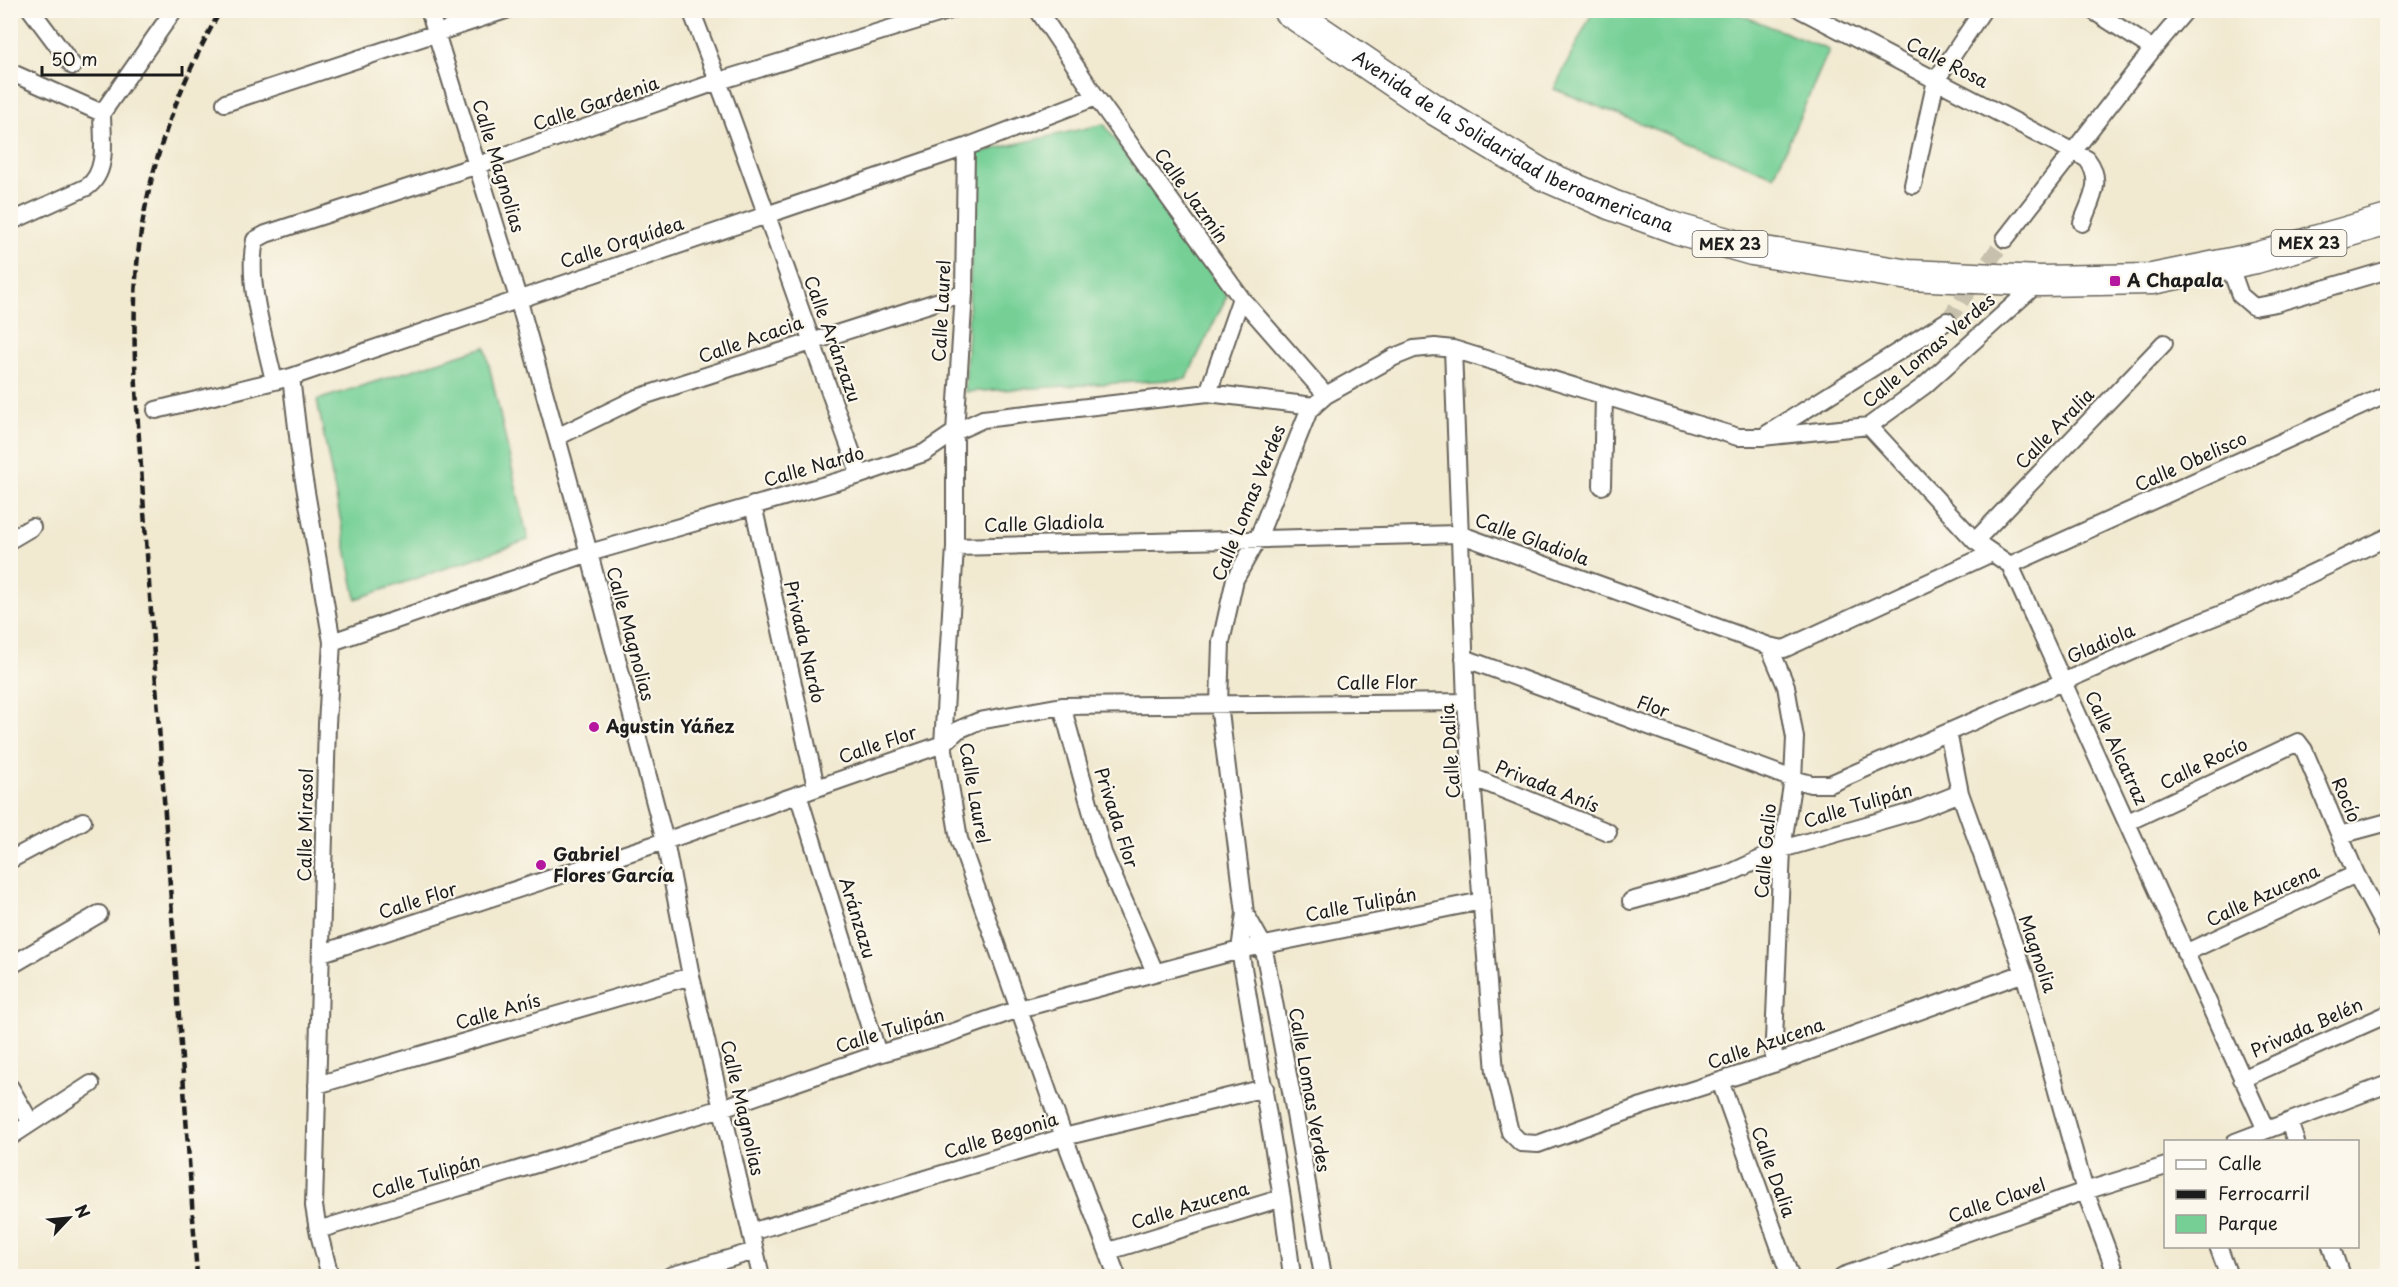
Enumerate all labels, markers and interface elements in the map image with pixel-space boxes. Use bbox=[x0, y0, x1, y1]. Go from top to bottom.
street label: Calle Rosa bbox=[1902, 29, 1994, 94]
scale bar bbox=[42, 39, 182, 77]
street label: Avenida de la Solidaridad Iberoamericana bbox=[1348, 43, 1678, 238]
text: 50 m bbox=[51, 45, 98, 72]
street label: Calle Gardenia bbox=[529, 68, 662, 137]
street label: Calle Magnolias bbox=[466, 96, 533, 236]
street label: Calle Jazmín bbox=[1148, 142, 1236, 248]
street label: Calle Orquídea bbox=[556, 209, 687, 274]
road number: MEX 23 bbox=[2272, 230, 2346, 256]
road number: MEX 23 bbox=[1692, 231, 1768, 257]
street label: Calle Laurel bbox=[924, 259, 957, 363]
place label: A Chapala bbox=[2126, 266, 2224, 293]
street label: Calle Aránzazu bbox=[798, 271, 869, 406]
marker: A Chapala bbox=[2108, 274, 2122, 288]
street label: Calle Lomas Verdes bbox=[1856, 286, 2000, 414]
street label: Calle Acacia bbox=[695, 308, 807, 369]
street label: Calle Aralia bbox=[2008, 381, 2100, 475]
street label: Calle Lomas Verdes bbox=[1204, 420, 1291, 585]
street label: Calle Obelisco bbox=[2130, 424, 2251, 497]
street label: Calle Nardo bbox=[760, 438, 867, 493]
street label: Calle Gladiola bbox=[1472, 505, 1594, 572]
street label: Calle Gladiola bbox=[984, 507, 1105, 538]
street label: Calle Magnolias bbox=[601, 563, 662, 704]
street label: Privada Nardo bbox=[778, 578, 833, 706]
street label: Gladiola bbox=[2062, 615, 2139, 670]
street label: Calle Flor bbox=[1336, 667, 1418, 696]
street label: Calle Alcatraz bbox=[2079, 686, 2156, 809]
street label: Flor bbox=[1633, 687, 1674, 724]
street label: Calle Dalia bbox=[1433, 703, 1466, 800]
place label: Agustin Yáñez bbox=[605, 712, 735, 739]
street label: Calle Flor bbox=[835, 717, 921, 770]
marker: Agustin Yáñez bbox=[587, 720, 601, 734]
street label: Calle Rocío bbox=[2155, 730, 2252, 796]
street label: Calle Laurel bbox=[953, 740, 998, 845]
street label: Privada Anís bbox=[1492, 753, 1603, 819]
street label: Privada Flor bbox=[1088, 764, 1147, 872]
street label: Calle Mirasol bbox=[290, 768, 319, 882]
street label: Rocío bbox=[2326, 773, 2369, 826]
street label: Calle Tulipán bbox=[1800, 775, 1915, 834]
street label: Calle Galio bbox=[1747, 802, 1782, 900]
place label: Gabriel Flores García bbox=[553, 840, 674, 888]
street label: Calle Azucena bbox=[2201, 856, 2324, 933]
marker: Gabriel Flores García bbox=[534, 858, 548, 872]
street label: Calle Flor bbox=[375, 874, 461, 925]
street label: Aránzazu bbox=[833, 874, 884, 962]
street label: Calle Tulipán bbox=[1303, 880, 1419, 928]
street label: Magnolia bbox=[2012, 911, 2064, 996]
street label: Calle Anís bbox=[452, 986, 543, 1036]
street label: Privada Belén bbox=[2246, 990, 2367, 1063]
street label: Calle Tulipán bbox=[832, 1000, 947, 1059]
street label: Calle Lomas Verdes bbox=[1283, 1005, 1338, 1174]
street label: Calle Azucena bbox=[1703, 1010, 1828, 1075]
street label: Calle Magnolias bbox=[715, 1037, 772, 1178]
street label: Calle Begonia bbox=[940, 1104, 1061, 1165]
street label: Calle Dalia bbox=[1745, 1122, 1803, 1221]
legend bbox=[2164, 1140, 2359, 1248]
street label: Calle Tulipán bbox=[368, 1146, 483, 1205]
text: Calle bbox=[2218, 1149, 2262, 1176]
street label: Calle Clavel bbox=[1944, 1170, 2049, 1229]
street label: Calle Azucena bbox=[1127, 1174, 1253, 1235]
text: Ferrocarril bbox=[2218, 1179, 2310, 1206]
north arrow bbox=[39, 1188, 99, 1248]
text: N bbox=[70, 1200, 97, 1222]
text: Parque bbox=[2218, 1209, 2278, 1236]

